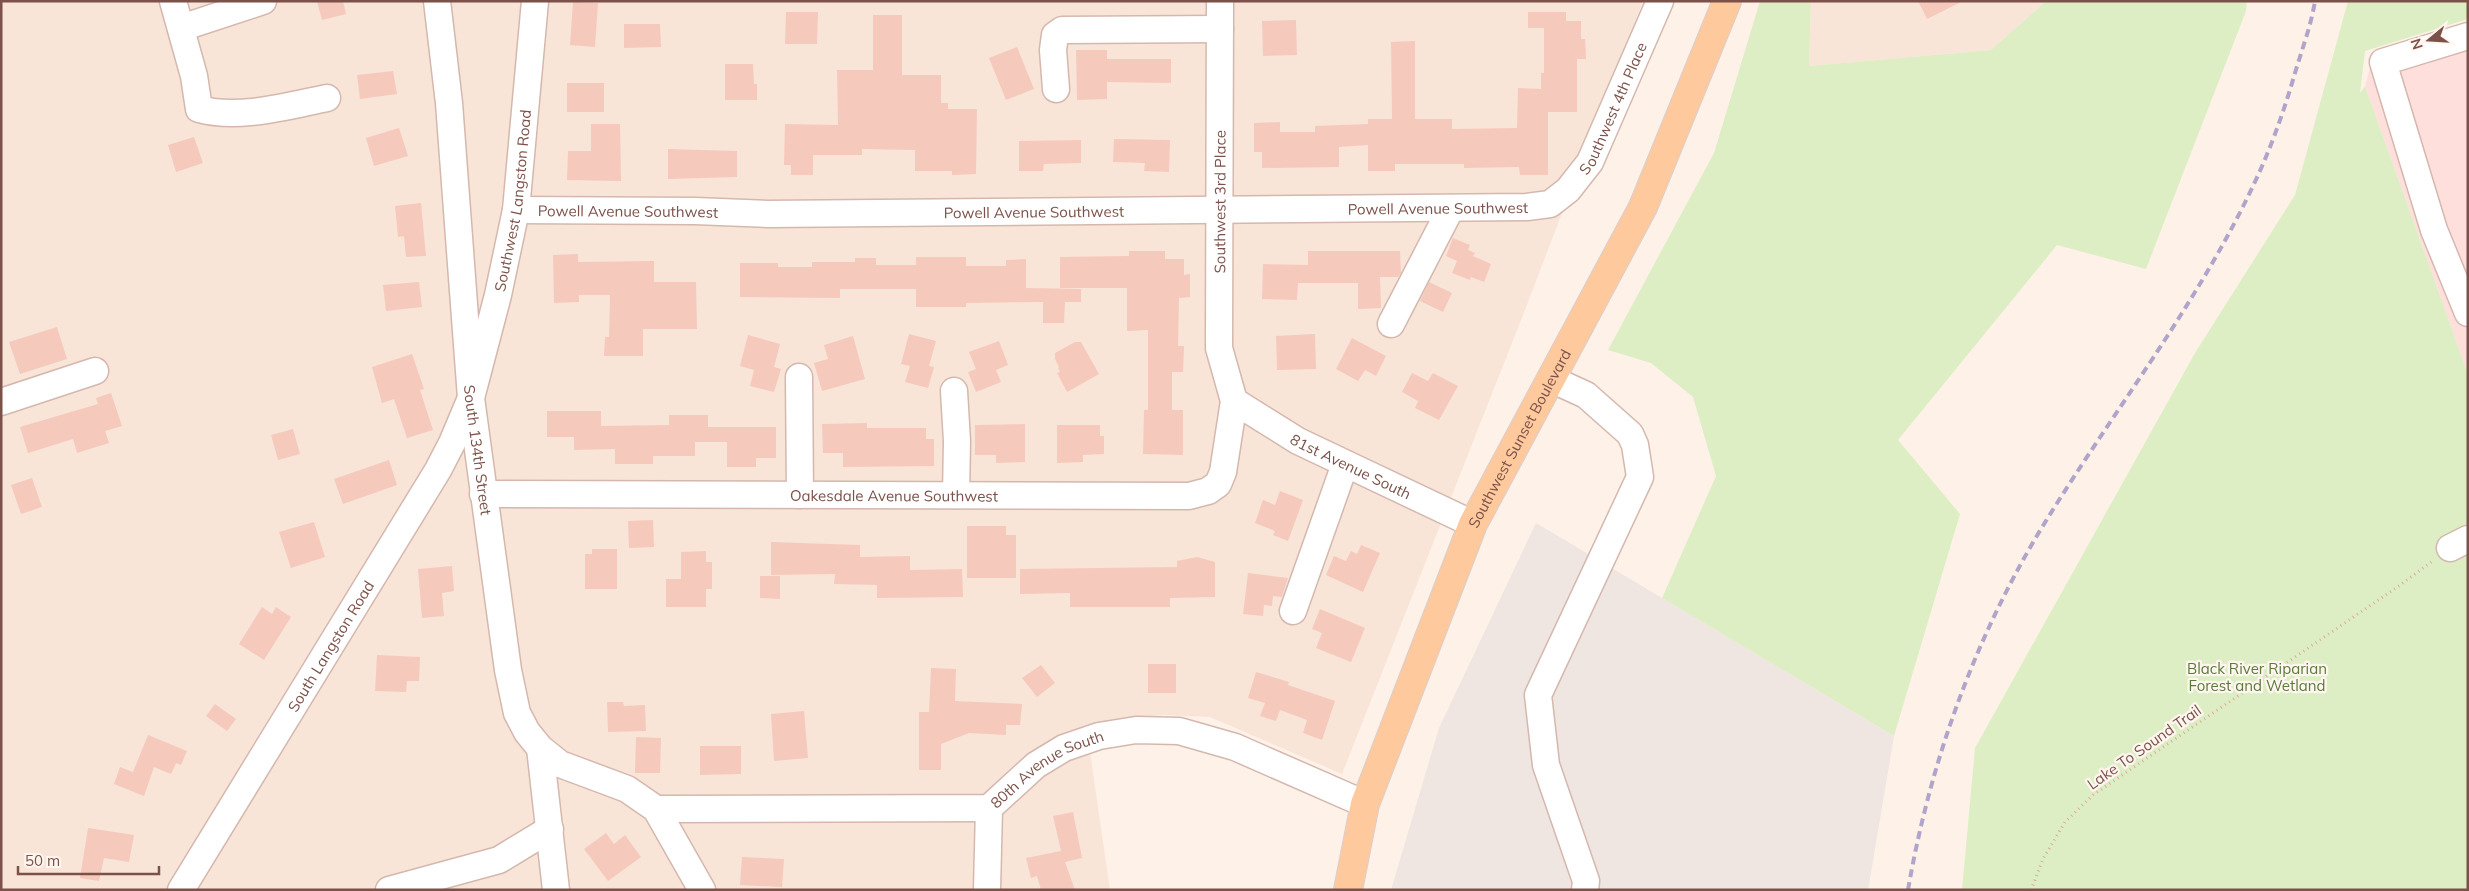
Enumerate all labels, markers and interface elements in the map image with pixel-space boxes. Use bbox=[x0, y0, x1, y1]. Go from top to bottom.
north arrow bbox=[2404, 15, 2454, 65]
text: N bbox=[2406, 36, 2427, 52]
street label: Southwest 4th Place bbox=[1574, 39, 1650, 178]
street label: Southwest Langston Road bbox=[490, 109, 535, 293]
street label: Southwest 3rd Place bbox=[1210, 130, 1229, 274]
street label: Powell Avenue Southwest bbox=[1348, 197, 1528, 218]
street label: Powell Avenue Southwest bbox=[538, 201, 719, 221]
street label: Powell Avenue Southwest bbox=[944, 201, 1124, 222]
street label: Southwest Sunset Boulevard bbox=[1463, 346, 1575, 531]
street label: South 134th Street bbox=[461, 384, 496, 516]
street label: 81st Avenue South bbox=[1287, 429, 1414, 503]
street label: Oakesdale Avenue Southwest bbox=[790, 485, 998, 505]
street label: South Langston Road bbox=[283, 577, 378, 715]
park label: Black River Riparian Forest and Wetland bbox=[2187, 659, 2327, 695]
street label: Lake To Sound Trail bbox=[2083, 701, 2205, 793]
street label: 80th Avenue South bbox=[986, 726, 1106, 812]
scale bar bbox=[18, 844, 159, 876]
text: 50 m bbox=[25, 851, 60, 870]

